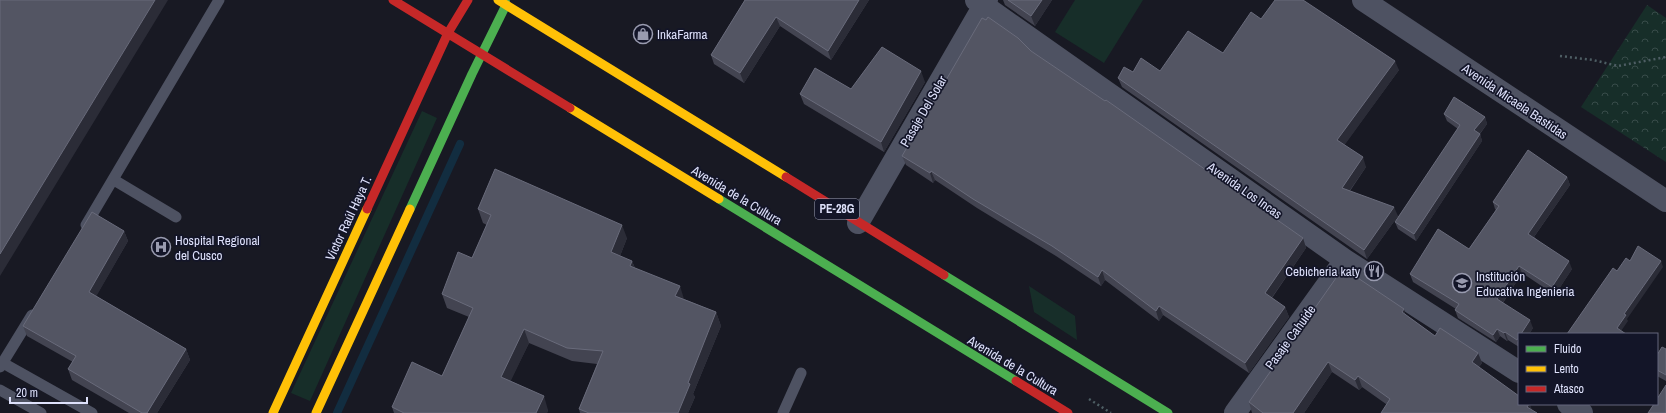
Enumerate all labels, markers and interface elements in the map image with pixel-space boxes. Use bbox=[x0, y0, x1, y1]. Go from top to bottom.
shop icon: InkaFarma bbox=[632, 23, 654, 45]
place label: InkaFarma bbox=[657, 26, 707, 43]
street label: Avenida Micaela Bastidas bbox=[1458, 59, 1571, 143]
street label: Pasaje Del Solar bbox=[896, 72, 951, 150]
street label: Avenida Los Incas bbox=[1203, 158, 1285, 222]
street label: Avenida de la Cultura bbox=[688, 161, 785, 229]
street label: Victor Raúl Haya T. bbox=[321, 173, 375, 263]
road number: PE-28G bbox=[815, 199, 859, 219]
place label: Hospital Regional del Cusco bbox=[175, 232, 260, 264]
hospital icon: Hospital Regional del Cusco bbox=[150, 236, 172, 258]
restaurant icon: Cebicheria katy bbox=[1363, 260, 1385, 282]
place label: Cebicheria katy bbox=[1285, 263, 1361, 280]
place label: Institución Educativa Ingenieria bbox=[1476, 268, 1574, 300]
school or university icon: Institución Educativa Ingenieria bbox=[1451, 272, 1473, 294]
street label: Pasaje Cahuide bbox=[1261, 302, 1320, 373]
street label: Avenida de la Cultura bbox=[964, 331, 1061, 399]
legend bbox=[1518, 333, 1658, 405]
text: Fluido bbox=[1554, 341, 1581, 357]
text: Lento bbox=[1554, 361, 1579, 377]
scale bar bbox=[10, 379, 87, 405]
text: Atasco bbox=[1553, 381, 1584, 397]
text: 20 m bbox=[16, 385, 38, 401]

